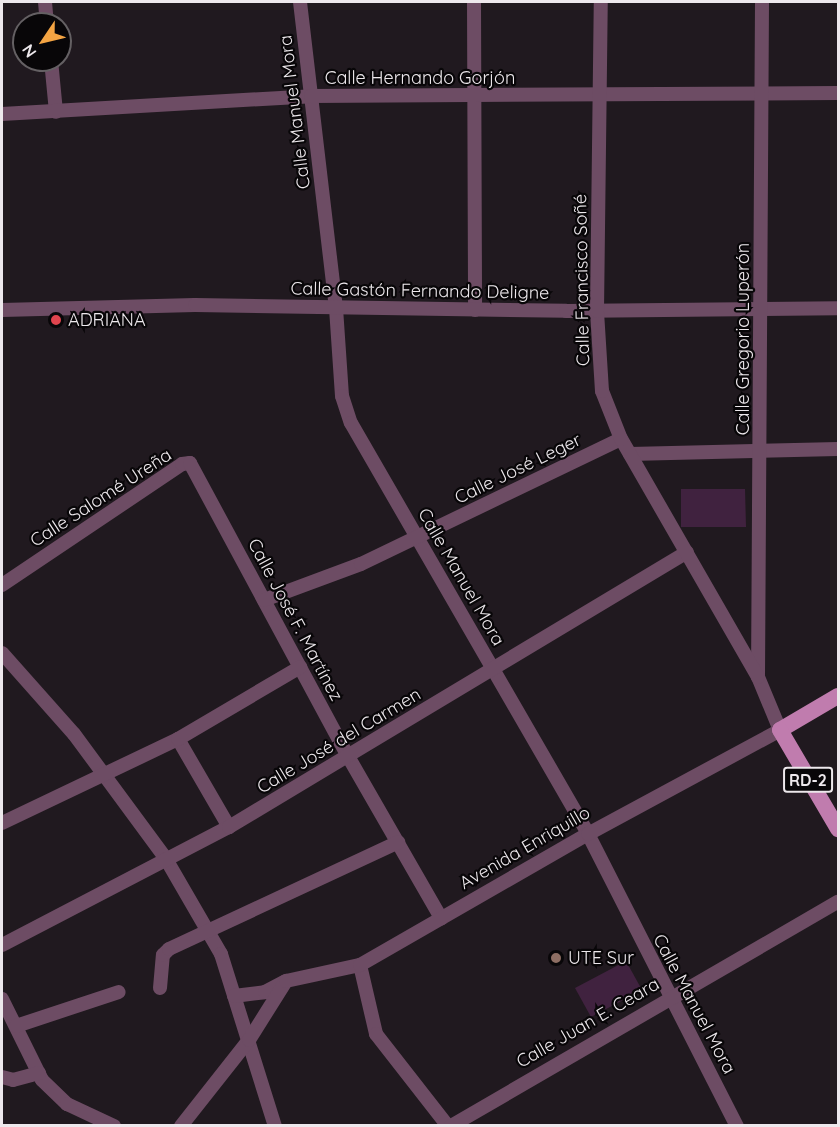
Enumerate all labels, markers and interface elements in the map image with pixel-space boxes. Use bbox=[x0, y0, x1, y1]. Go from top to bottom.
north arrow bbox=[12, 12, 72, 72]
street label: Calle Manuel Mora bbox=[275, 34, 315, 190]
text: N bbox=[17, 41, 40, 62]
street label: Calle Hernando Gorjón bbox=[325, 67, 515, 89]
street label: Calle Francisco Soñé bbox=[570, 194, 594, 366]
street label: Calle Gregorio Luperón bbox=[732, 243, 754, 435]
street label: Calle Gastón Fernando Deligne bbox=[290, 278, 550, 304]
place label: ADRIANA bbox=[68, 309, 146, 331]
marker: ADRIANA bbox=[49, 313, 63, 327]
street label: Calle José Leger bbox=[451, 429, 585, 509]
street label: Calle Salomé Ureña bbox=[26, 444, 176, 552]
street label: Calle Manuel Mora bbox=[413, 505, 509, 649]
street label: Calle José F. Martínez bbox=[243, 535, 347, 705]
street label: Calle José del Carmen bbox=[253, 684, 425, 798]
road number: RD-2 bbox=[782, 767, 834, 793]
street label: Avenida Enriquillo bbox=[456, 802, 594, 894]
street label: Calle Manuel Mora bbox=[648, 931, 740, 1077]
place label: UTE Sur bbox=[568, 947, 634, 969]
marker: UTE Sur bbox=[549, 951, 563, 965]
street label: Calle Juan E. Ceara bbox=[513, 973, 663, 1073]

